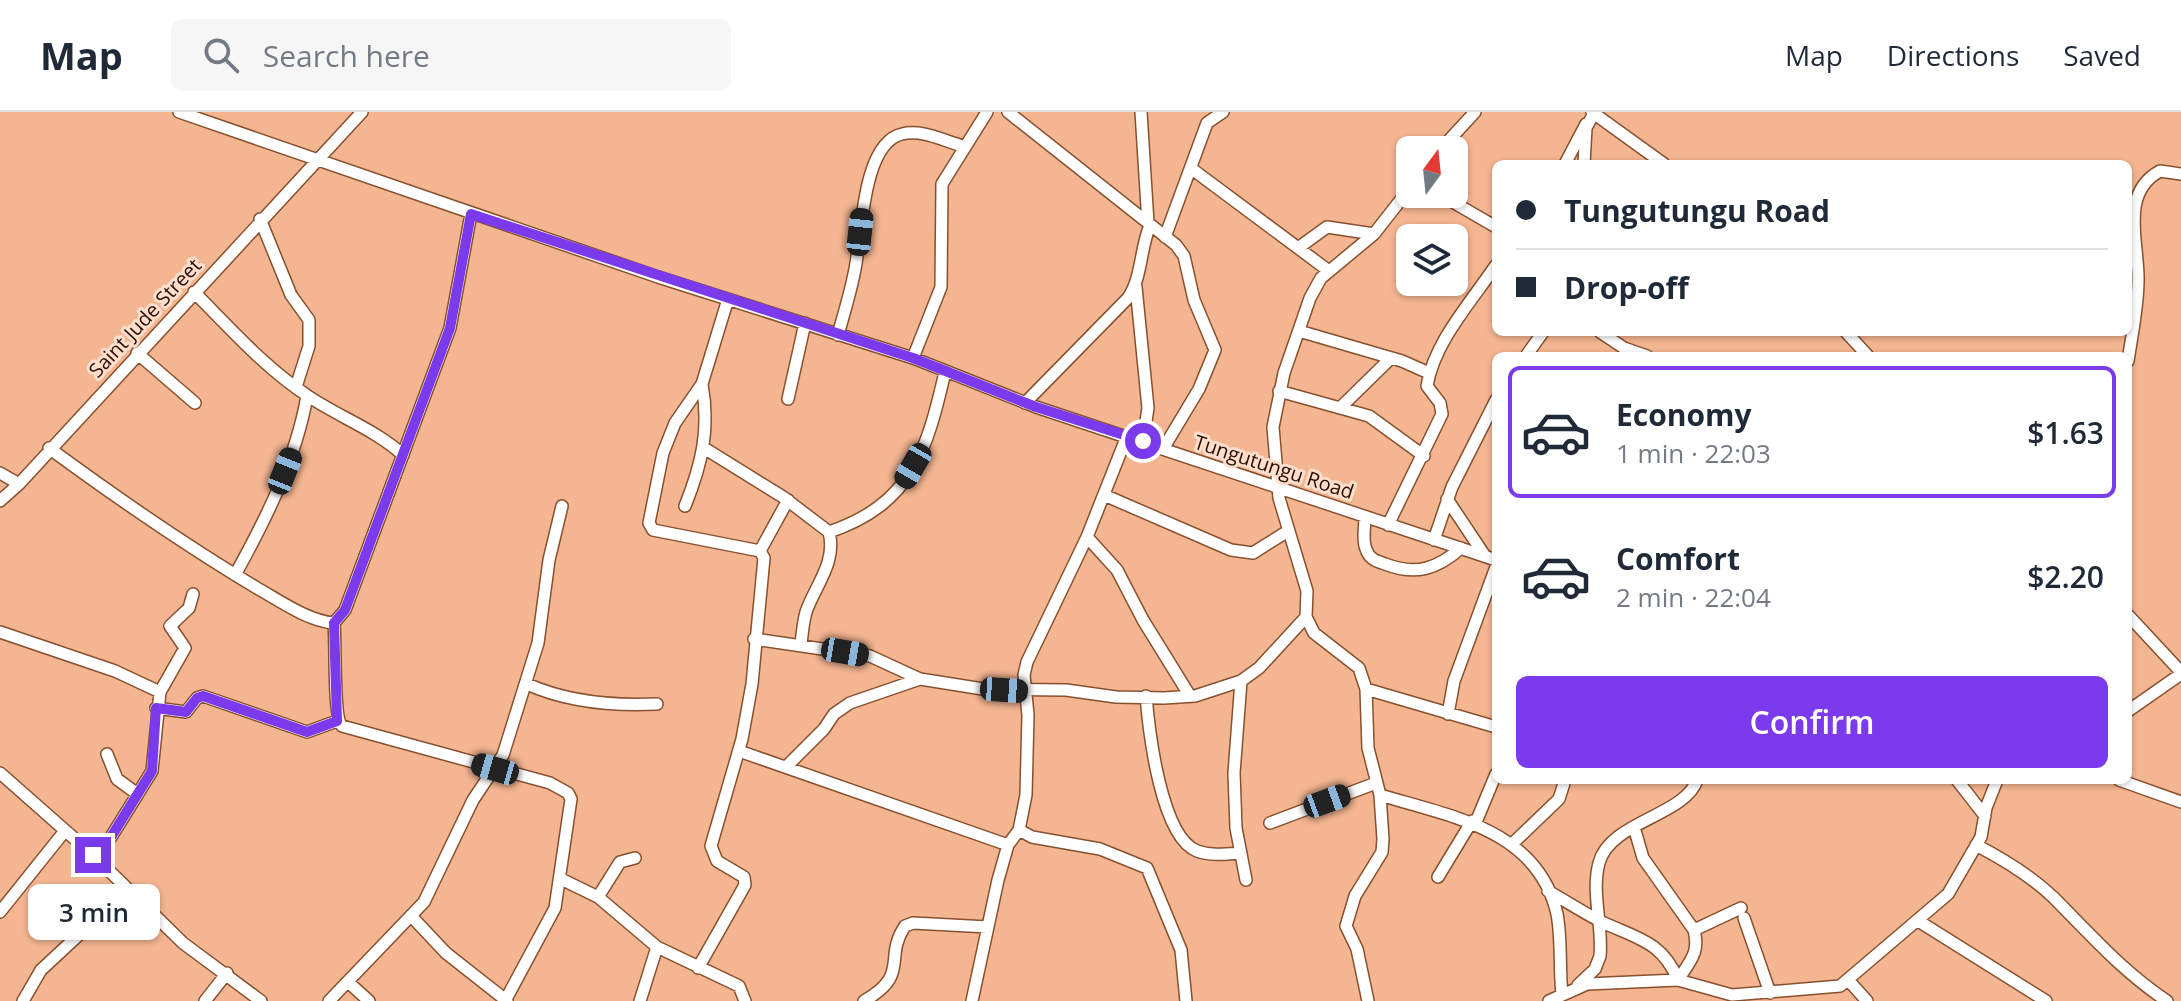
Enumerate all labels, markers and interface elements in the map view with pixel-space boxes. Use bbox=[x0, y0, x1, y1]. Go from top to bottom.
search box bbox=[171, 19, 731, 91]
text: Map bbox=[40, 29, 123, 81]
icon: search bbox=[199, 33, 243, 77]
text: Search here bbox=[263, 35, 430, 76]
text: Map bbox=[1785, 36, 1843, 74]
text: Directions bbox=[1887, 36, 2019, 74]
text: Saved bbox=[2063, 36, 2141, 74]
north arrow bbox=[1396, 136, 1468, 208]
map controls bbox=[1396, 136, 1468, 296]
text: Tungutungu Road bbox=[1564, 190, 1830, 231]
car bbox=[846, 207, 874, 257]
button: layers bbox=[1396, 224, 1468, 296]
street label: Saint Jude Street bbox=[82, 252, 207, 383]
text: Drop-off bbox=[1564, 267, 1689, 308]
text: Economy bbox=[1616, 394, 1752, 435]
icon: car bbox=[1520, 396, 1592, 468]
text: $1.63 bbox=[2027, 412, 2104, 453]
route start bbox=[1125, 423, 1161, 459]
street label: Tungutungu Road bbox=[1191, 428, 1357, 505]
text: 1 min · 22:03 bbox=[1616, 435, 1771, 471]
car bbox=[891, 439, 935, 493]
car bbox=[265, 444, 305, 498]
text: Comfort bbox=[1616, 538, 1740, 579]
icon: car bbox=[1520, 540, 1592, 612]
text: $2.20 bbox=[2027, 556, 2104, 597]
text: 2 min · 22:04 bbox=[1616, 579, 1771, 615]
car bbox=[819, 636, 871, 668]
car bbox=[979, 676, 1029, 704]
button: Confirm bbox=[1516, 676, 2108, 768]
car bbox=[469, 751, 521, 787]
car bbox=[1300, 782, 1354, 820]
route end bbox=[75, 837, 111, 873]
callout: 3 min bbox=[27, 883, 159, 939]
text: 3 min bbox=[59, 894, 129, 930]

